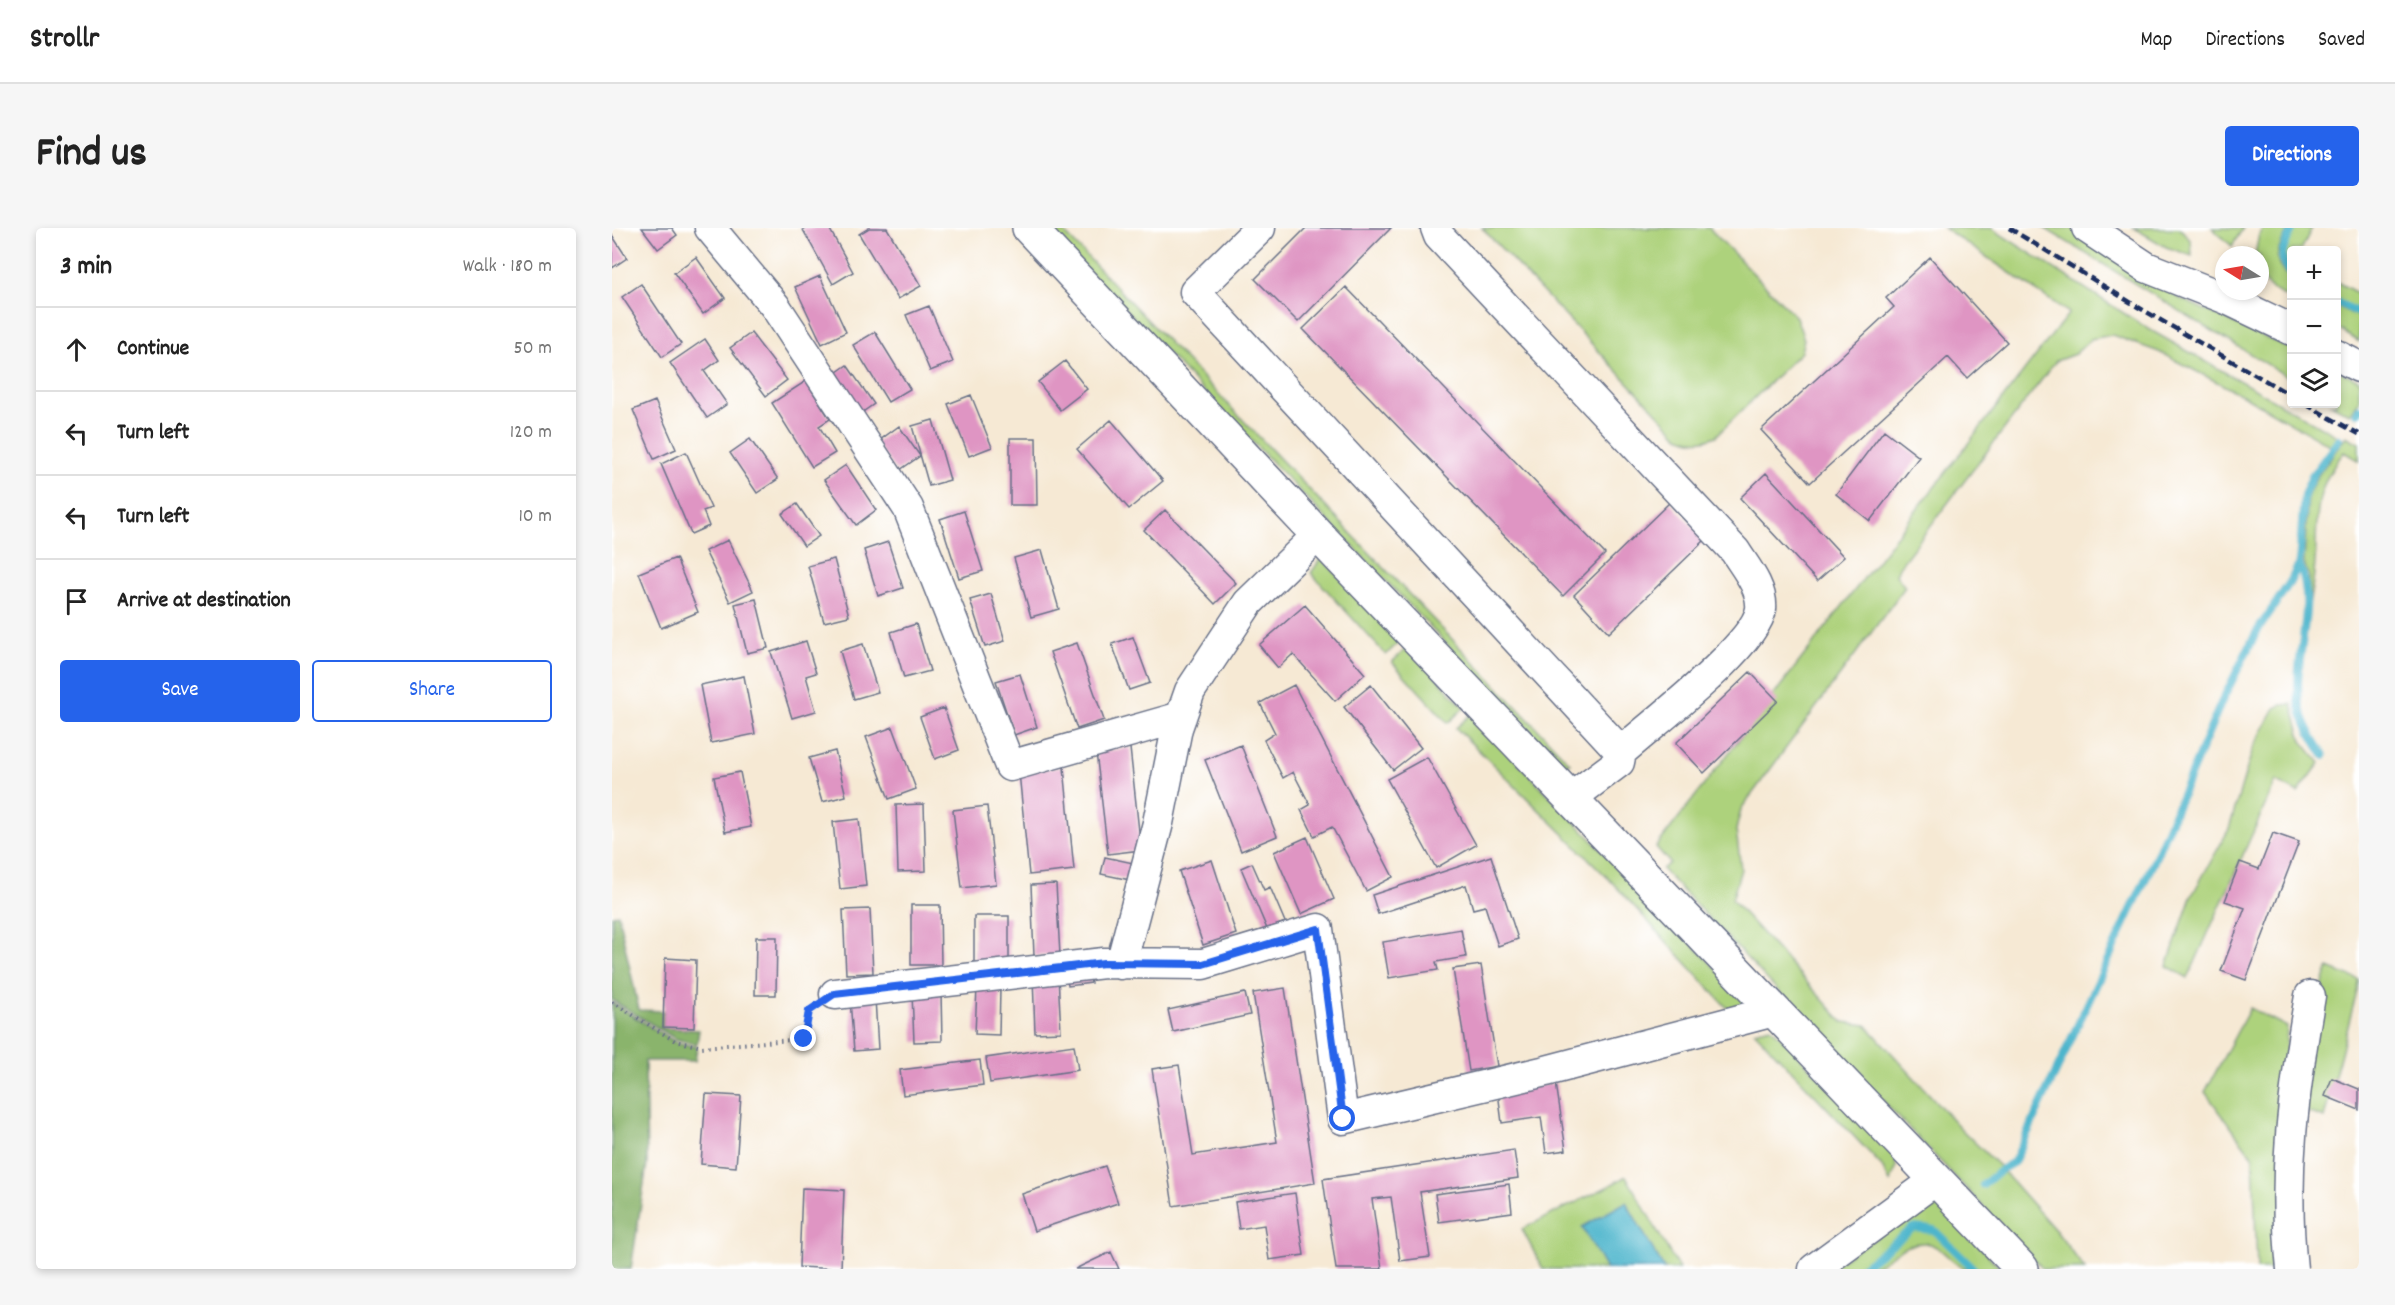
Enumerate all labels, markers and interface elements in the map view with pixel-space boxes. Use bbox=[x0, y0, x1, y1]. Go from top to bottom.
text: Strollr bbox=[30, 21, 99, 61]
text: Map bbox=[2141, 26, 2172, 56]
text: Directions bbox=[2205, 26, 2285, 56]
text: Saved bbox=[2318, 26, 2365, 56]
text: Find us bbox=[36, 126, 147, 186]
button: Directions bbox=[2225, 126, 2359, 186]
north arrow bbox=[2215, 246, 2269, 300]
map controls bbox=[2287, 246, 2341, 408]
button: + bbox=[2287, 246, 2341, 300]
text: 3 min bbox=[60, 249, 112, 286]
text: Walk · 180 m bbox=[463, 253, 552, 281]
button: − bbox=[2287, 300, 2341, 354]
icon: ahead bbox=[60, 333, 93, 366]
text: Continue bbox=[117, 334, 189, 365]
text: 50 m bbox=[514, 335, 552, 363]
button: layers bbox=[2287, 354, 2341, 408]
icon: left bbox=[60, 417, 93, 450]
text: Turn left bbox=[117, 418, 189, 449]
text: 120 m bbox=[510, 419, 552, 447]
icon: left bbox=[60, 501, 93, 534]
text: Turn left bbox=[117, 502, 189, 533]
text: 10 m bbox=[518, 503, 552, 531]
icon: arrive bbox=[60, 585, 93, 618]
text: Arrive at destination bbox=[117, 586, 291, 617]
button: Save bbox=[60, 660, 300, 722]
button: Share bbox=[312, 660, 552, 722]
route end bbox=[790, 1025, 816, 1051]
route start bbox=[1329, 1105, 1355, 1131]

